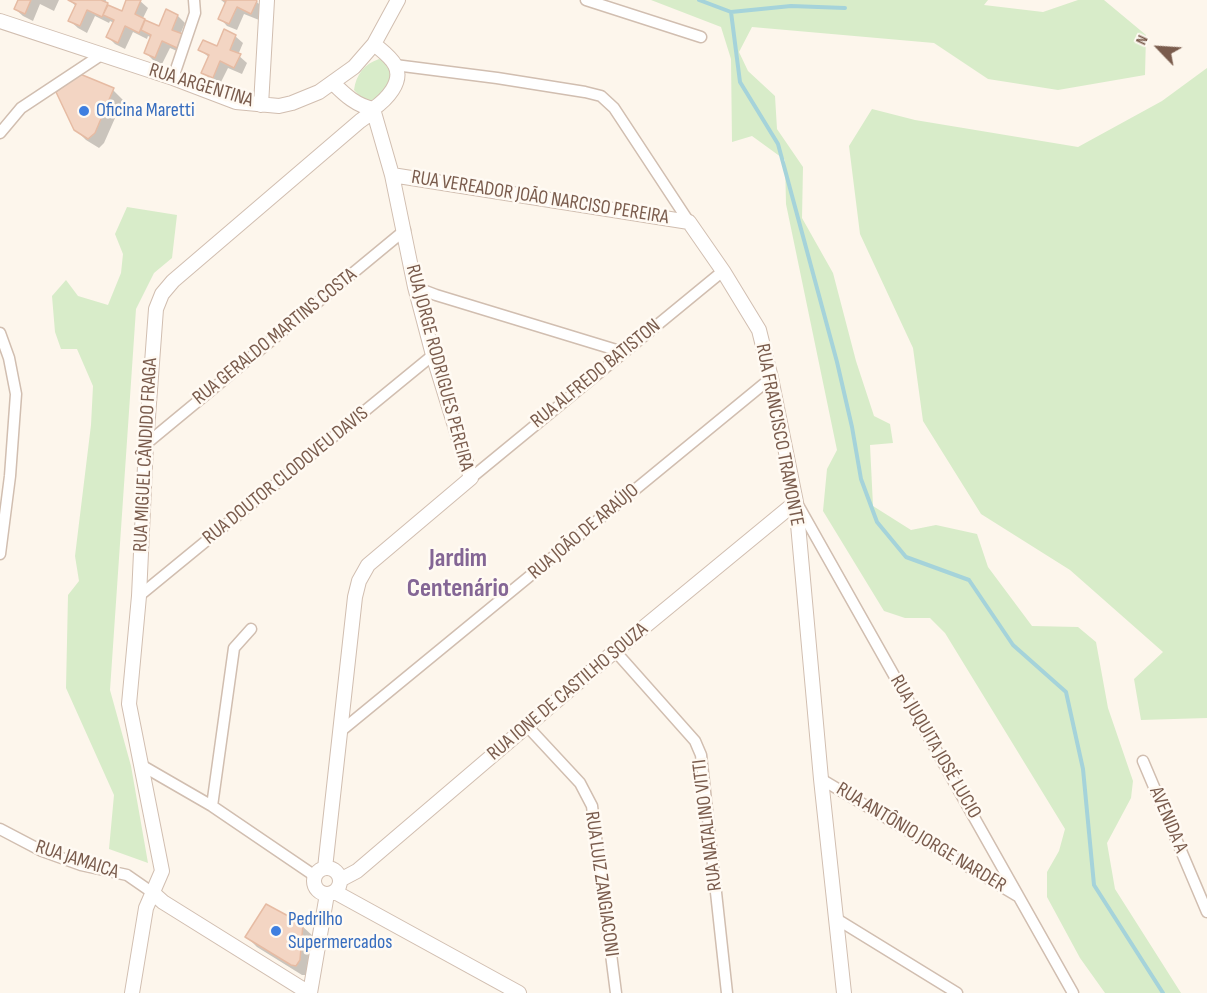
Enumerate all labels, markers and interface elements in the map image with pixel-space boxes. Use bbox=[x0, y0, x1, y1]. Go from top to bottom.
north arrow bbox=[1129, 18, 1189, 78]
text: N bbox=[1132, 32, 1153, 48]
street label: RUA ARGENTINA bbox=[146, 59, 256, 113]
place label: Oficina Maretti bbox=[96, 99, 195, 123]
marker: Oficina Maretti bbox=[77, 104, 91, 118]
street label: RUA VEREADOR JOÃO NARCISO PEREIRA bbox=[410, 166, 670, 230]
street label: RUA JORGE RODRIGUES PEREIRA bbox=[400, 262, 478, 474]
street label: RUA GERALDO MARTINS COSTA bbox=[188, 264, 362, 410]
street label: RUA ALFREDO BATISTON bbox=[526, 314, 666, 434]
street label: RUA FRANCISCO TRAMONTE bbox=[750, 342, 808, 528]
street label: RUA MIGUEL CÂNDIDO FRAGA bbox=[129, 357, 163, 553]
street label: RUA DOUTOR CLODOVEU DAVIS bbox=[198, 402, 374, 550]
street label: RUA JOÃO DE ARAÚJO bbox=[524, 479, 644, 585]
district label: Jardim Centenário bbox=[407, 543, 509, 604]
street label: RUA IONE DE CASTILHO SOUZA bbox=[483, 618, 653, 766]
street label: RUA JUQUITA JOSÉ LUCIO bbox=[884, 671, 986, 823]
street label: RUA NATALINO VITTI bbox=[688, 758, 728, 892]
street label: RUA ANTÔNIO JORGE NARDER bbox=[832, 778, 1010, 898]
street label: AVENIDA A bbox=[1143, 783, 1193, 857]
street label: RUA LUIZ ZANGIACONI bbox=[579, 810, 623, 958]
street label: RUA JAMAICA bbox=[32, 835, 122, 885]
place label: Pedrilho Supermercados bbox=[288, 908, 393, 955]
marker: Pedrilho Supermercados bbox=[269, 924, 283, 938]

